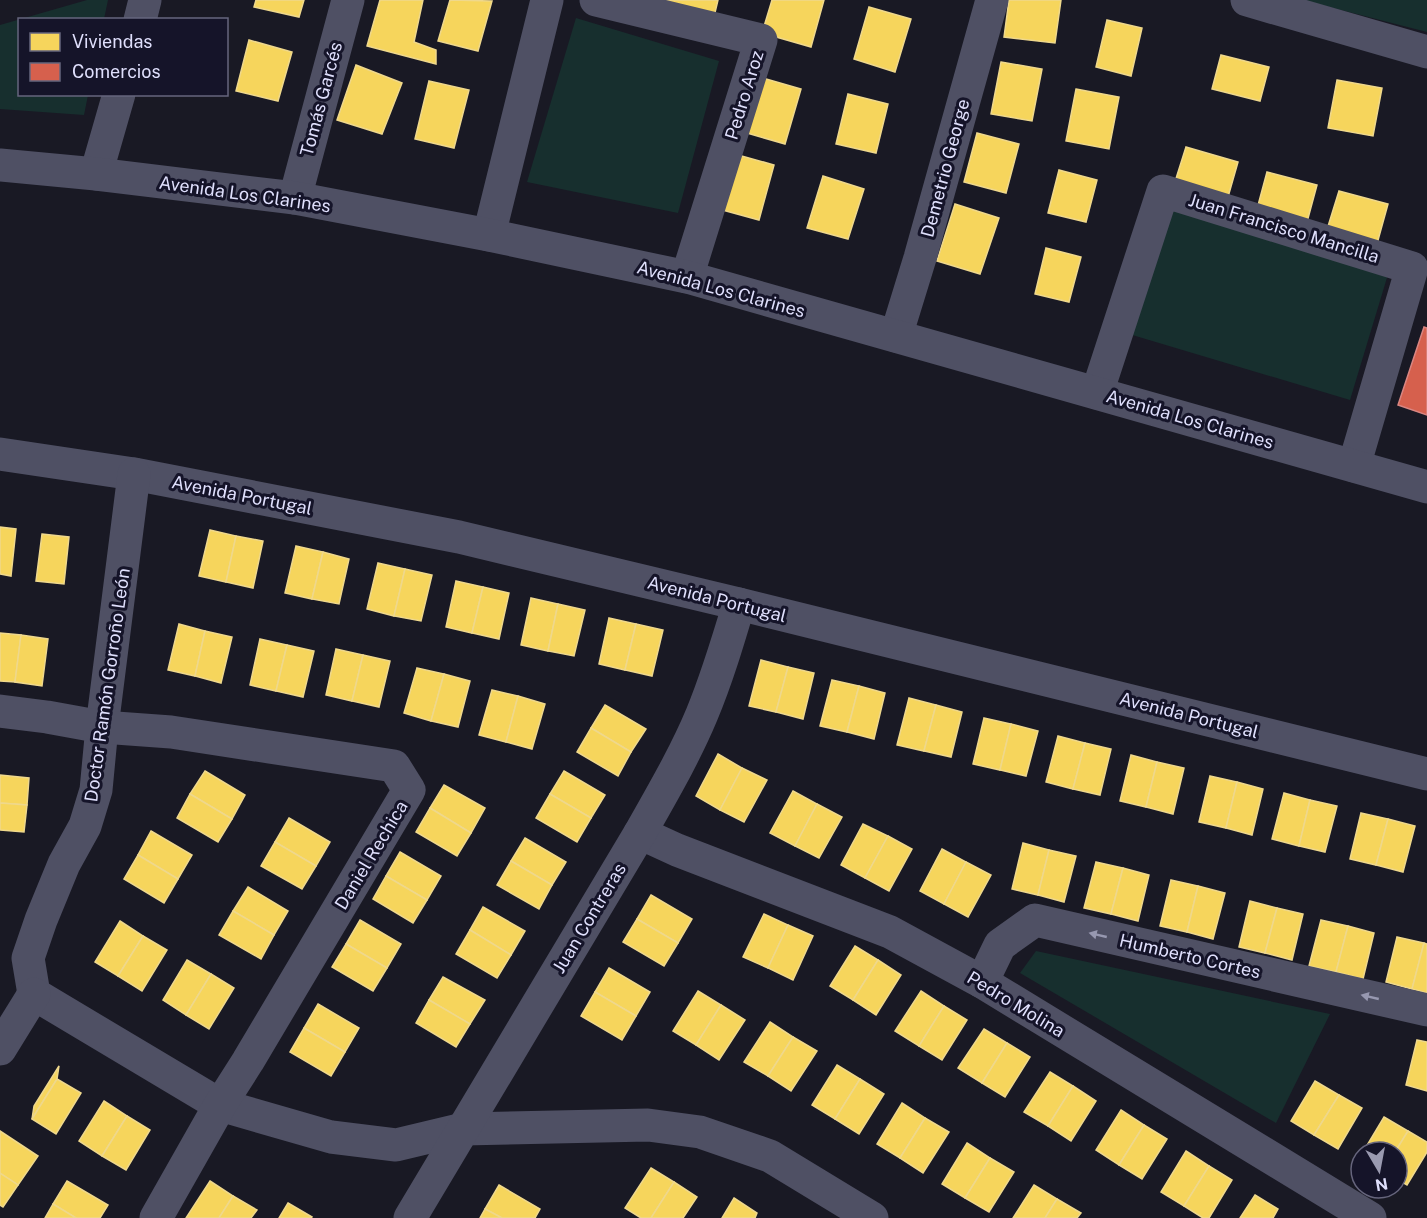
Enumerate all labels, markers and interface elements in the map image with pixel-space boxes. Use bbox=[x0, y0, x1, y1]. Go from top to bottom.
legend bbox=[18, 18, 228, 96]
text: Viviendas bbox=[72, 31, 152, 52]
street label: Tomás Garcés bbox=[296, 40, 346, 158]
street label: Pedro Aroz bbox=[721, 48, 767, 142]
text: Comercios bbox=[72, 61, 161, 82]
street label: Demetrio George bbox=[916, 97, 974, 239]
street label: Avenida Los Clarines bbox=[158, 172, 332, 216]
street label: Juan Francisco Mancilla bbox=[1186, 189, 1382, 267]
street label: Avenida Los Clarines bbox=[635, 256, 807, 322]
street label: Avenida Los Clarines bbox=[1104, 385, 1276, 453]
street label: Avenida Portugal bbox=[170, 471, 314, 519]
street label: Doctor Ramón Gorroño León bbox=[80, 567, 134, 803]
street label: Avenida Portugal bbox=[645, 572, 789, 626]
street label: Avenida Portugal bbox=[1117, 688, 1261, 742]
street label: Daniel Rechica bbox=[330, 797, 412, 913]
street label: Juan Contreras bbox=[548, 859, 630, 977]
one-way arrow bbox=[1088, 930, 1107, 939]
street label: Humberto Cortes bbox=[1117, 930, 1263, 982]
street label: Pedro Molina bbox=[963, 967, 1069, 1041]
one-way arrow bbox=[1360, 992, 1379, 1001]
north arrow bbox=[1349, 1140, 1409, 1200]
text: N bbox=[1374, 1174, 1389, 1195]

